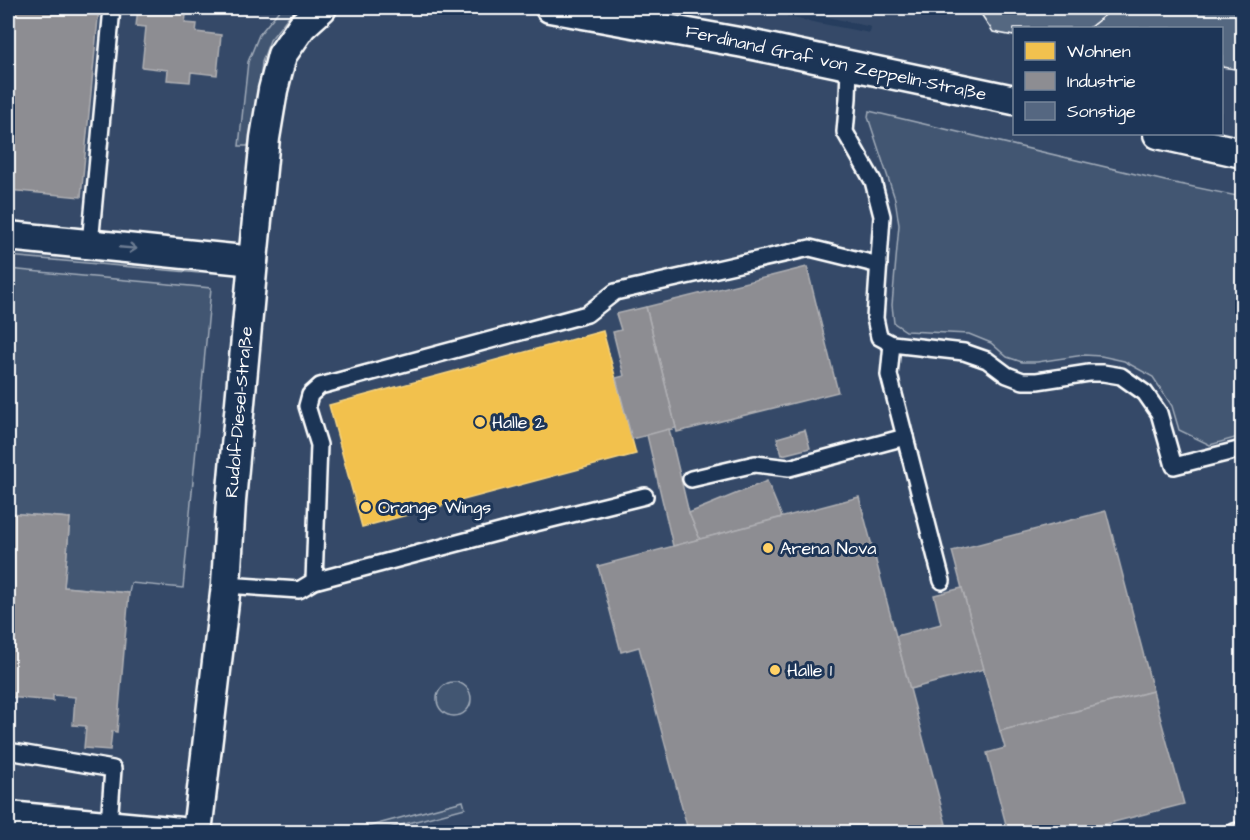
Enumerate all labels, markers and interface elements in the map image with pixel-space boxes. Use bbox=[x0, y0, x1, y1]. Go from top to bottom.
street label: Ferdinand Graf von Zeppelin-Straße bbox=[683, 19, 989, 107]
legend bbox=[1013, 27, 1223, 135]
text: Wohnen bbox=[1067, 39, 1131, 64]
text: Industrie bbox=[1067, 69, 1136, 94]
text: Sonstige bbox=[1067, 99, 1136, 125]
one-way arrow bbox=[118, 243, 138, 254]
street label: Rudolf-Diesel-Straße bbox=[219, 325, 259, 499]
place label: Halle 2 bbox=[492, 410, 546, 435]
marker: Halle 2 bbox=[473, 415, 487, 429]
place label: Orange Wings bbox=[378, 495, 491, 521]
marker: Orange Wings bbox=[359, 500, 373, 514]
place label: Arena Nova bbox=[780, 536, 876, 561]
marker: Arena Nova bbox=[761, 541, 775, 555]
place label: Halle 1 bbox=[787, 658, 832, 683]
marker: Halle 1 bbox=[768, 663, 782, 677]

